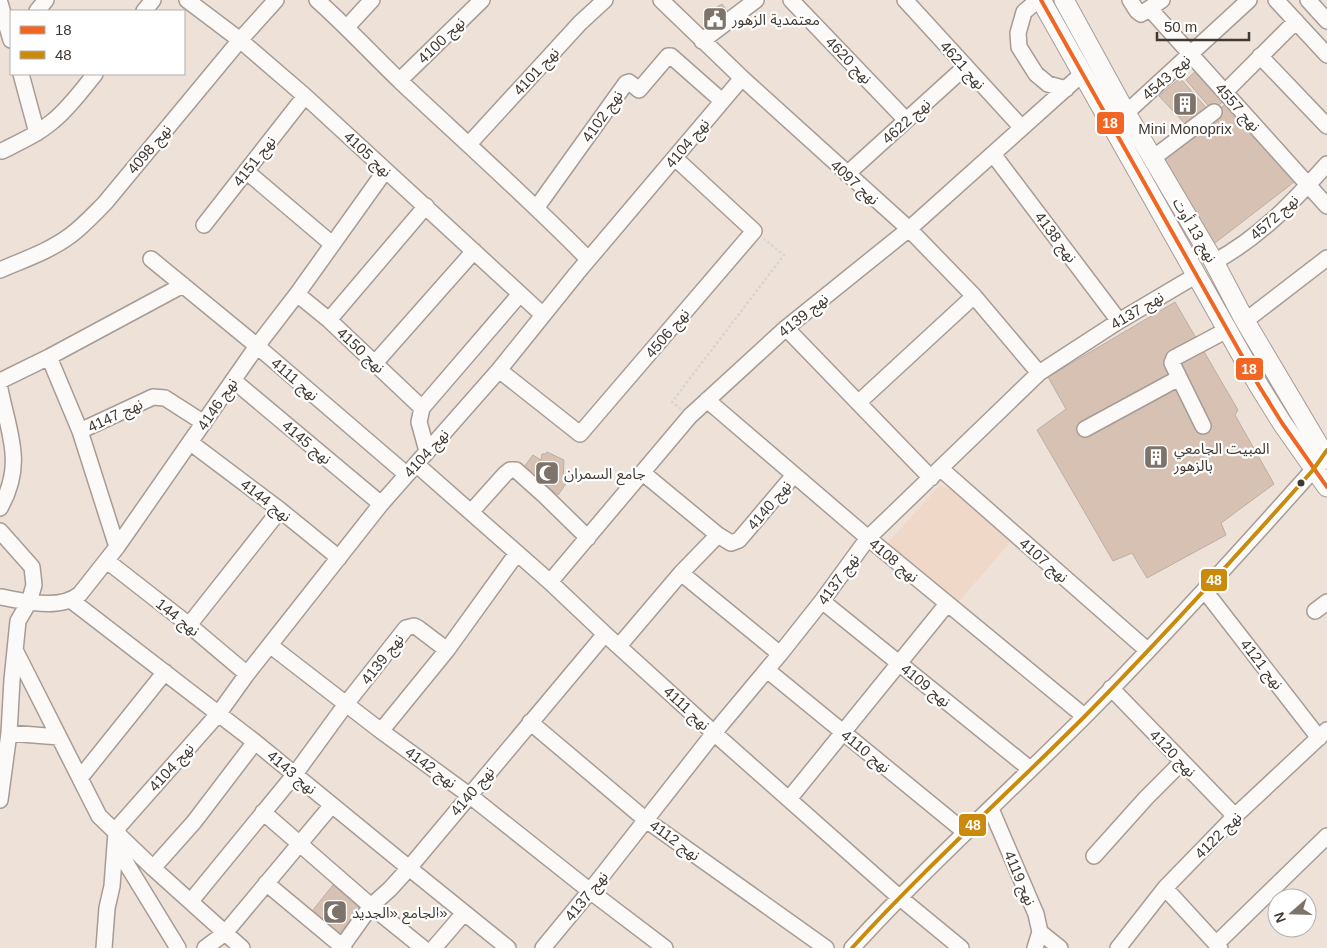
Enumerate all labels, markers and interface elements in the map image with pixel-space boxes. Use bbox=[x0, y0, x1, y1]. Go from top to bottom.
public building icon: معتمدية الزهور bbox=[702, 6, 728, 32]
legend bbox=[10, 10, 185, 75]
scale bar bbox=[1157, 10, 1250, 42]
place label: معتمدية الزهور bbox=[731, 11, 820, 29]
street label: نهج 4100 bbox=[414, 13, 471, 69]
text: 50 m bbox=[1164, 18, 1197, 35]
text: 18 bbox=[55, 21, 72, 38]
street label: نهج 4620 bbox=[820, 33, 876, 90]
street label: نهج 4621 bbox=[934, 37, 989, 95]
street label: نهج 4101 bbox=[510, 44, 565, 101]
text: 48 bbox=[55, 46, 72, 63]
street label: نهج 4543 bbox=[1138, 51, 1196, 106]
street label: نهج 4557 bbox=[1209, 79, 1264, 137]
street label: نهج 4102 bbox=[578, 87, 629, 147]
building icon: Mini Monoprix bbox=[1172, 91, 1198, 117]
street label: نهج 4622 bbox=[878, 95, 936, 150]
line badge: 18 bbox=[1096, 111, 1125, 135]
street label: نهج 4104 bbox=[662, 115, 716, 174]
text: 18 bbox=[1102, 115, 1118, 131]
place label: Mini Monoprix bbox=[1138, 120, 1232, 137]
street label: نهج 4098 bbox=[124, 121, 178, 180]
street label: نهج 4105 bbox=[338, 128, 395, 183]
street label: نهج 4151 bbox=[229, 133, 282, 192]
street label: نهج 4097 bbox=[825, 156, 883, 211]
street label: نهج 4572 bbox=[1246, 191, 1304, 246]
street label: نهج 13 أوت bbox=[1166, 195, 1220, 267]
street label: نهج 4138 bbox=[1028, 208, 1081, 268]
street label: نهج 4137 bbox=[1107, 288, 1169, 336]
street label: نهج 4139 bbox=[775, 290, 834, 343]
street label: نهج 4506 bbox=[642, 305, 696, 364]
street label: نهج 4150 bbox=[331, 324, 388, 379]
street label: نهج 4111 bbox=[265, 354, 322, 407]
line badge: 18 bbox=[1235, 357, 1264, 381]
text: 18 bbox=[1241, 361, 1257, 377]
street label: نهج 4146 bbox=[193, 375, 244, 435]
street label: نهج 4147 bbox=[85, 395, 147, 439]
street label: نهج 4145 bbox=[276, 417, 335, 471]
street label: نهج 4104 bbox=[400, 425, 455, 483]
place label: المبيت الجامعي بالزهور bbox=[1173, 440, 1270, 475]
building icon: المبيت الجامعي بالزهور bbox=[1143, 444, 1169, 470]
mosque icon: جامع السمران bbox=[534, 460, 560, 486]
place label: جامع السمران bbox=[564, 465, 646, 486]
street label: نهج 4144 bbox=[235, 475, 294, 528]
street label: نهج 4140 bbox=[744, 477, 798, 536]
unlabelled marker bbox=[1296, 478, 1306, 488]
street label: نهج 4107 bbox=[1014, 534, 1072, 589]
street label: نهج 4108 bbox=[863, 535, 922, 589]
street label: نهج 4137 bbox=[814, 550, 865, 610]
line badge: 48 bbox=[1200, 568, 1228, 592]
text: 48 bbox=[1206, 572, 1222, 588]
street label: نهج 144 bbox=[150, 595, 203, 642]
street label: نهج 4139 bbox=[357, 631, 410, 690]
street label: نهج 4121 bbox=[1234, 636, 1287, 695]
street label: نهج 4109 bbox=[895, 660, 954, 713]
street label: نهج 4111 bbox=[658, 682, 714, 736]
street label: نهج 4110 bbox=[836, 726, 894, 779]
street label: نهج 4120 bbox=[1144, 726, 1200, 783]
street label: نهج 4104 bbox=[145, 739, 200, 797]
street label: نهج 4142 bbox=[400, 743, 460, 794]
street label: نهج 4143 bbox=[261, 747, 320, 801]
street label: نهج 4140 bbox=[447, 763, 501, 822]
street label: نهج 4122 bbox=[1191, 808, 1248, 865]
line badge: 48 bbox=[958, 813, 987, 837]
street label: نهج 4112 bbox=[644, 816, 703, 867]
text: 48 bbox=[965, 817, 981, 833]
street label: نهج 4119 bbox=[997, 848, 1039, 909]
street label: نهج 4137 bbox=[561, 868, 614, 927]
north arrow bbox=[1267, 888, 1317, 938]
mosque icon: الجامع «الجديد» bbox=[322, 899, 348, 925]
place label: الجامع «الجديد» bbox=[352, 904, 448, 925]
text: N bbox=[1271, 910, 1289, 925]

